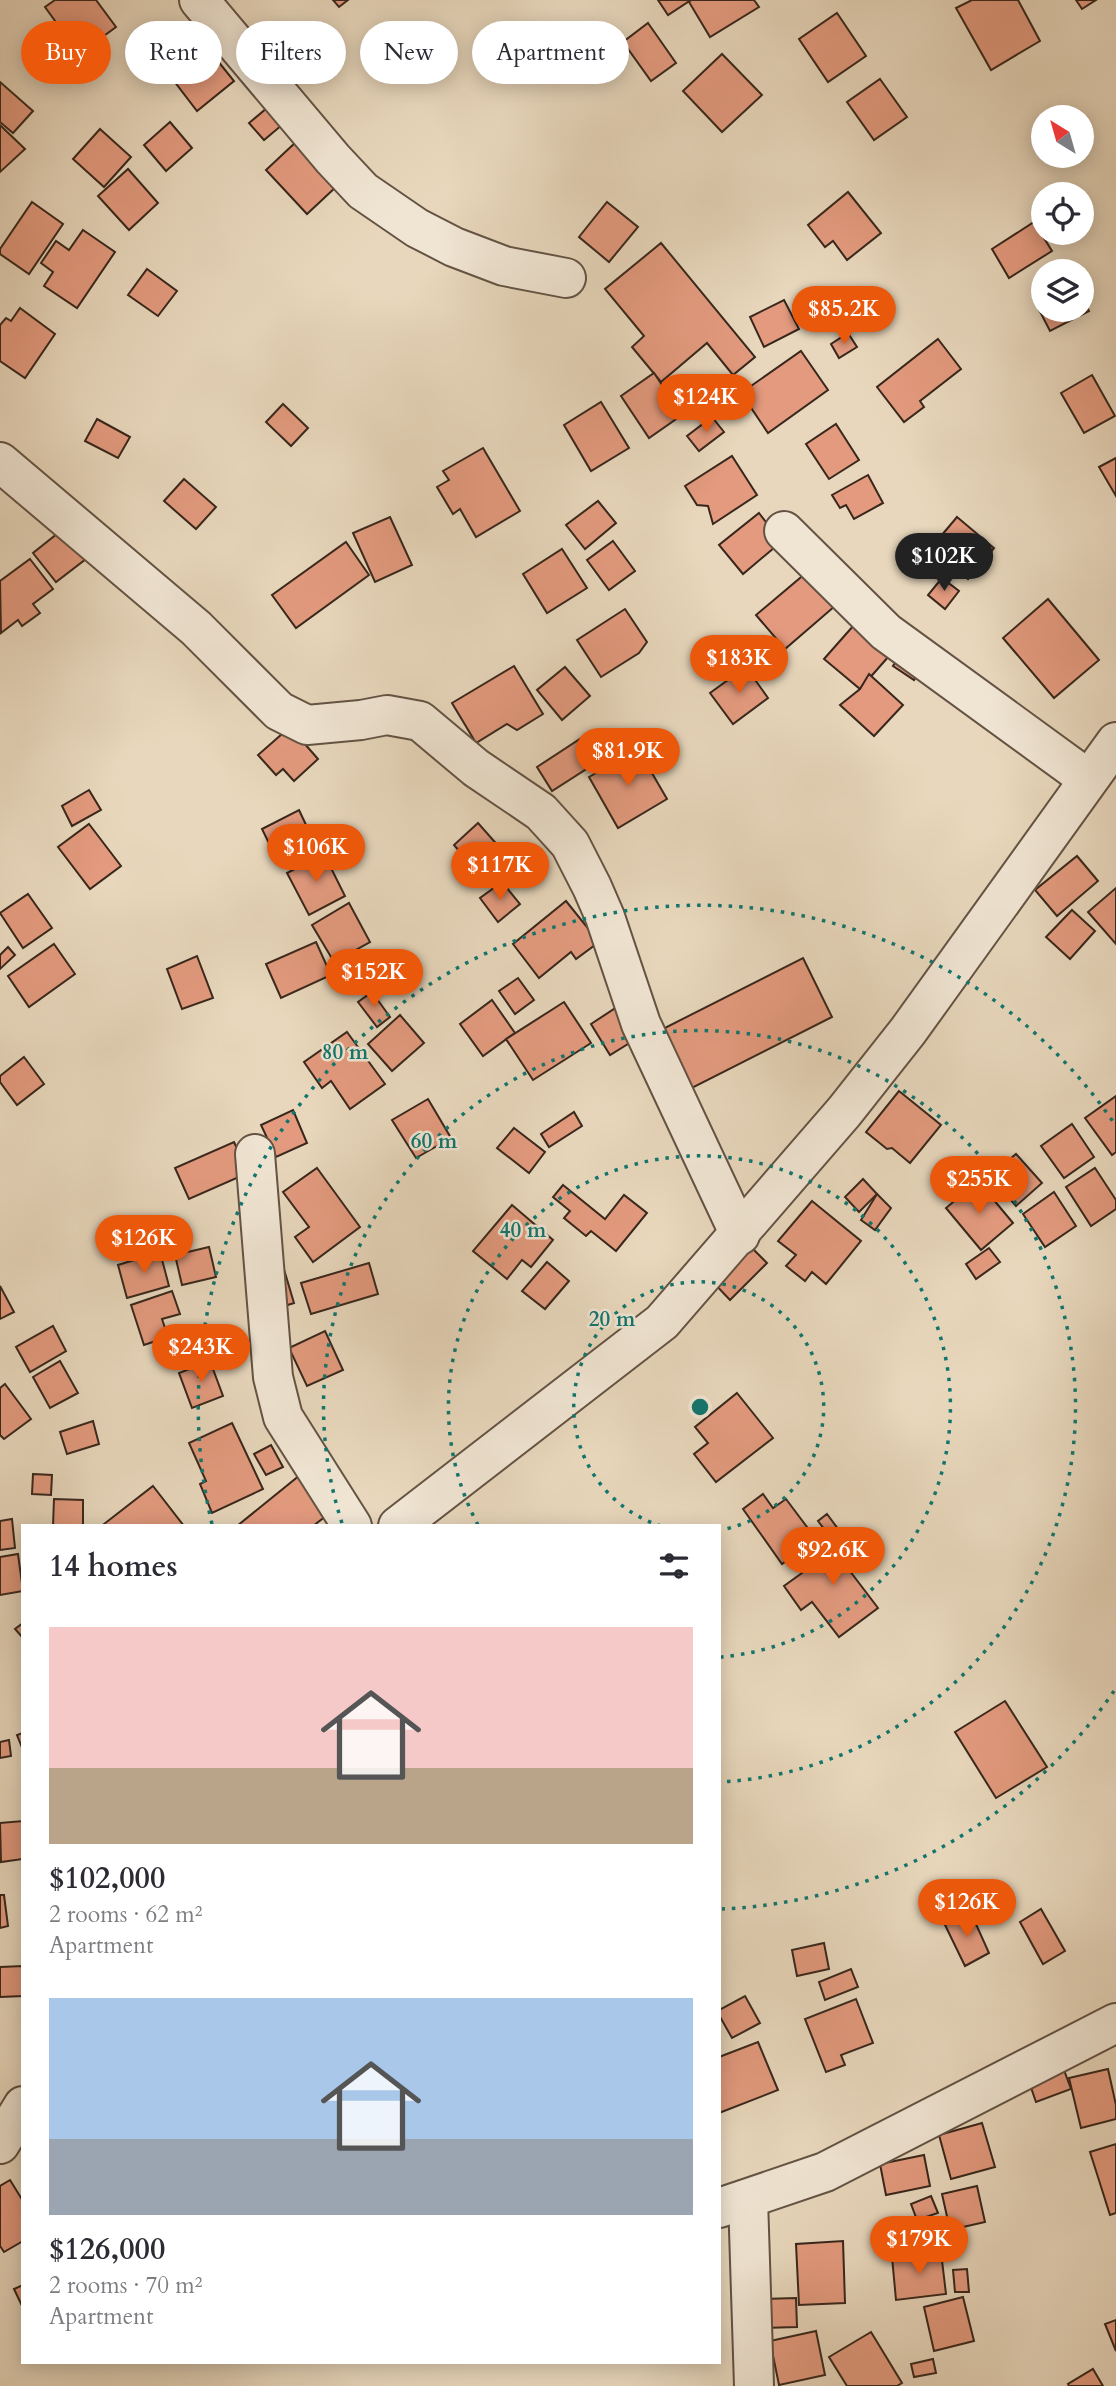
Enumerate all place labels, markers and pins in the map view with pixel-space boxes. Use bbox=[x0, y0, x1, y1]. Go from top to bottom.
pin: $85.2K bbox=[787, 286, 901, 346]
pin: $124K bbox=[657, 374, 755, 434]
pin: $102K bbox=[895, 534, 993, 593]
pin: $183K bbox=[690, 636, 788, 695]
pin: $81.9K bbox=[571, 728, 685, 788]
pin: $106K bbox=[267, 824, 365, 884]
pin: $117K bbox=[451, 842, 549, 902]
pin: $152K bbox=[325, 950, 423, 1009]
pin: $255K bbox=[930, 1156, 1028, 1216]
pin: $126K bbox=[95, 1216, 193, 1275]
pin: $243K bbox=[152, 1324, 250, 1384]
centre of rings bbox=[688, 1395, 712, 1419]
pin: $92.6K bbox=[776, 1528, 890, 1587]
pin: $126K bbox=[918, 1880, 1016, 1939]
pin: $179K bbox=[870, 2216, 968, 2276]

